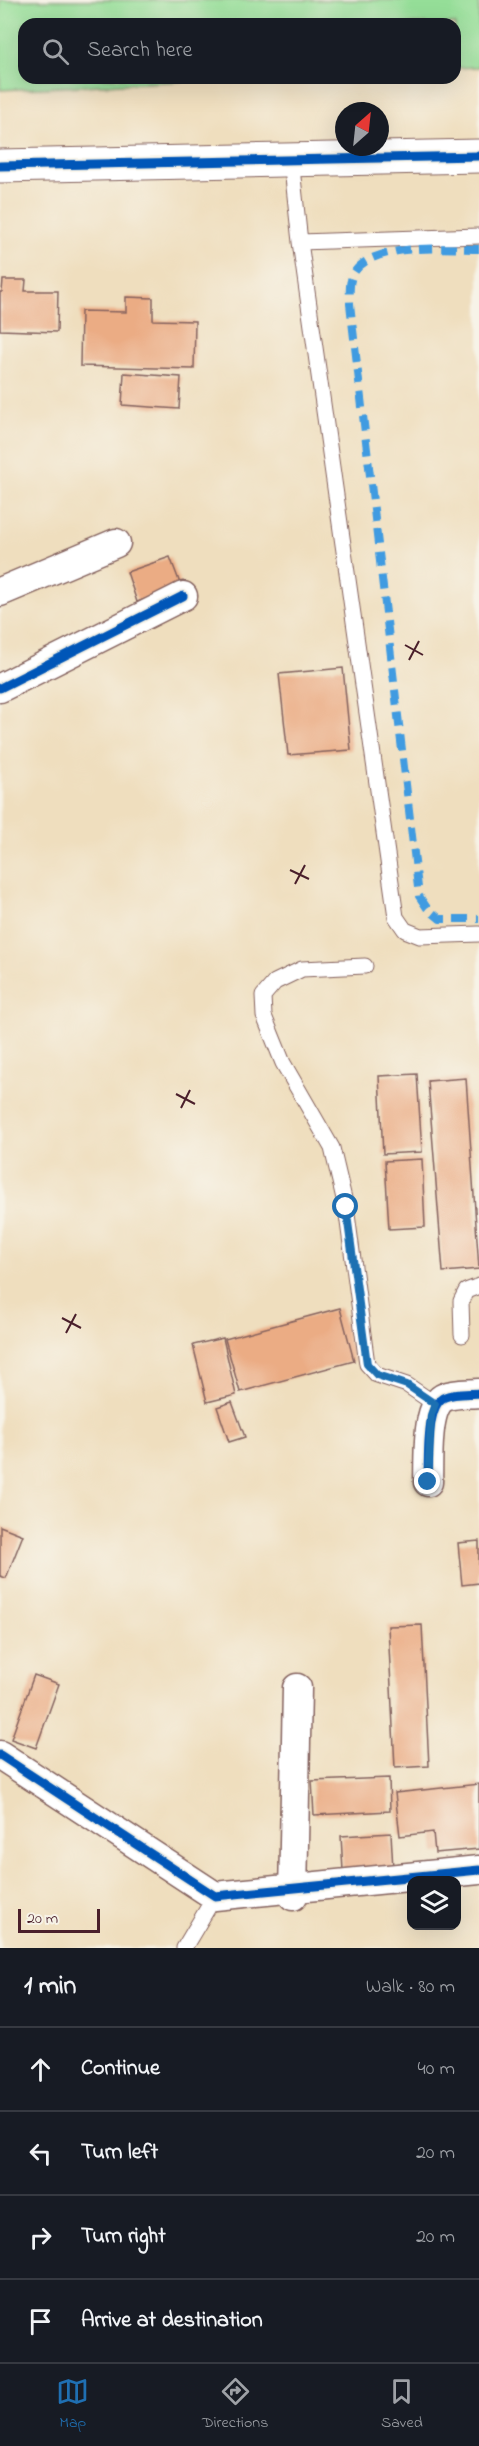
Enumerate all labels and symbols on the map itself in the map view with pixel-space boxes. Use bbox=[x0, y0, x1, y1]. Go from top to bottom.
north arrow bbox=[335, 102, 389, 156]
route start bbox=[332, 1193, 358, 1219]
route end bbox=[414, 1468, 440, 1494]
scale bar bbox=[18, 1906, 100, 1934]

